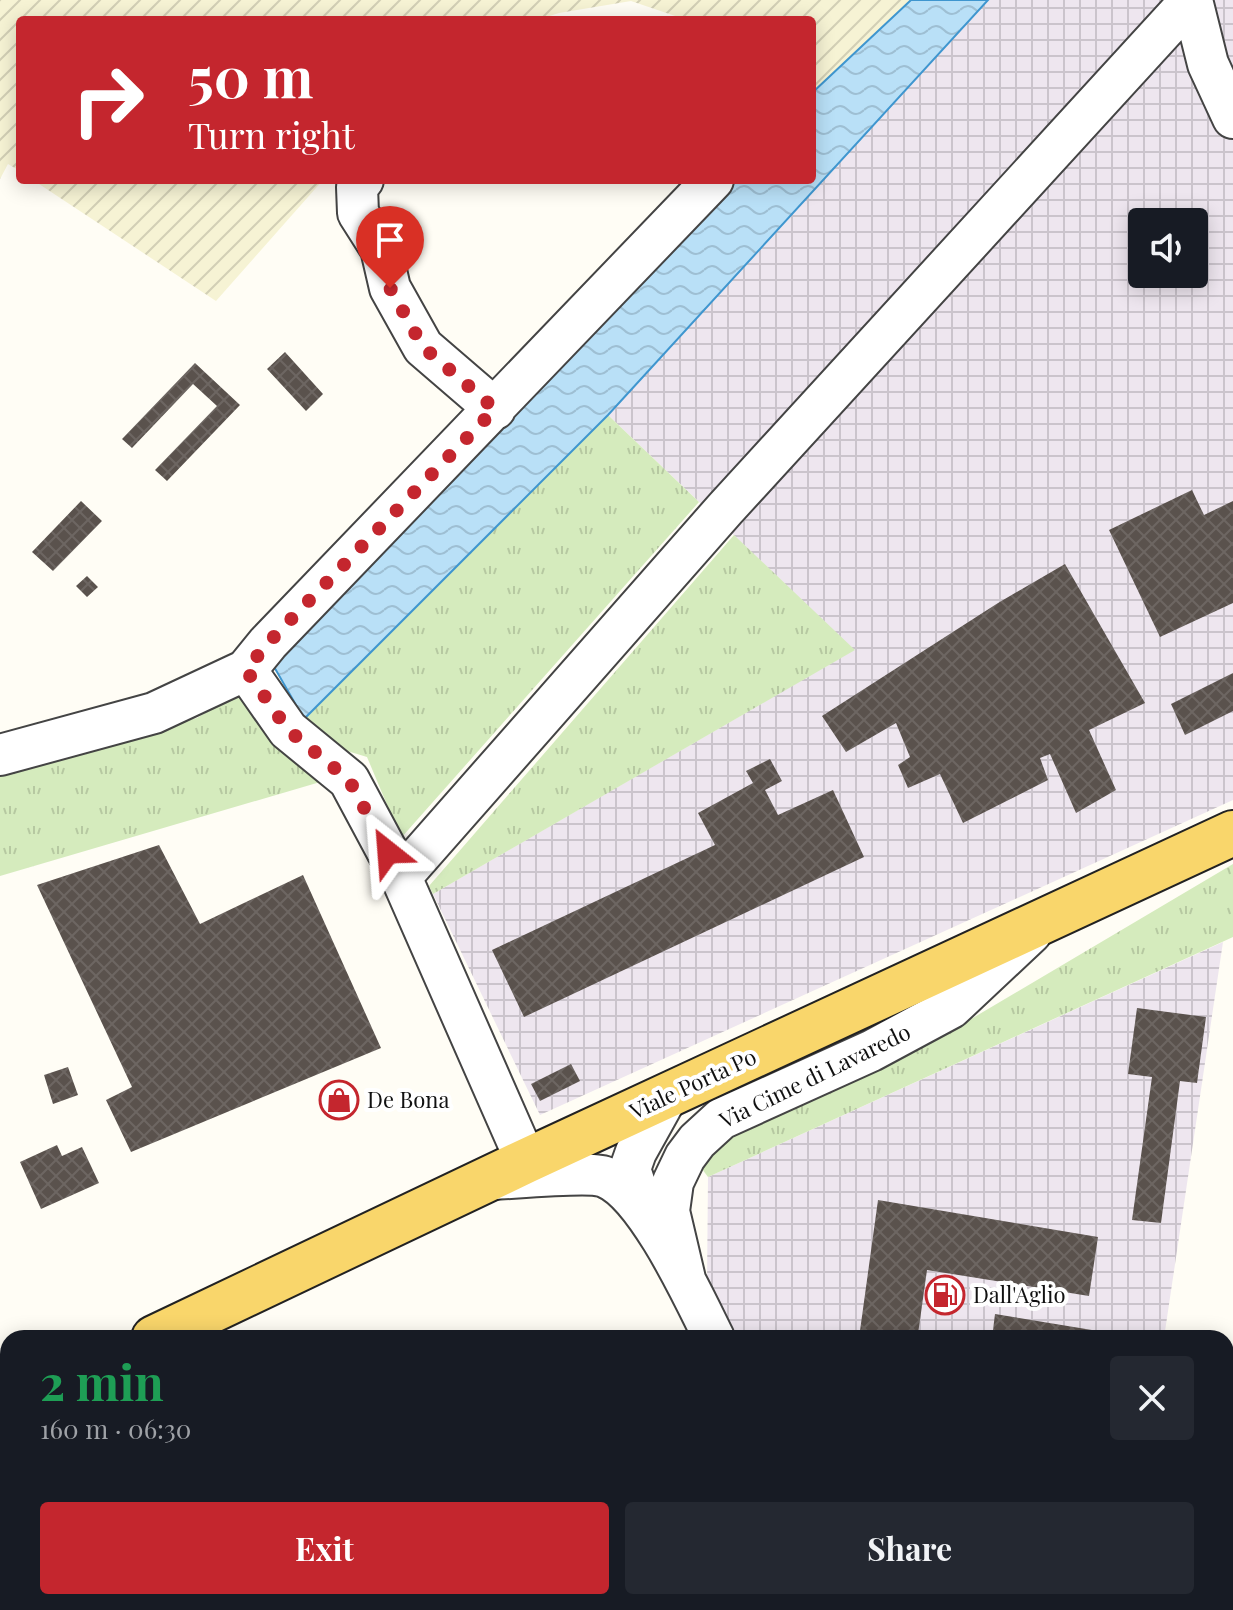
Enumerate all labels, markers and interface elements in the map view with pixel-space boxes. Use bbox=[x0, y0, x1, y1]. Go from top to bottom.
text: 50 m bbox=[188, 38, 314, 113]
icon: right bbox=[56, 48, 160, 152]
text: Turn right bbox=[188, 110, 355, 158]
pin bbox=[356, 206, 424, 288]
map controls bbox=[1128, 208, 1208, 288]
button: sound bbox=[1128, 208, 1208, 288]
icon: arrive bbox=[368, 218, 412, 262]
position arrow bbox=[346, 810, 430, 894]
street label: Via Cime di Lavaredo bbox=[713, 1016, 915, 1135]
street label: Viale Porta Po bbox=[623, 1041, 761, 1126]
shop icon: De Bona bbox=[318, 1079, 360, 1121]
place label: De Bona bbox=[367, 1084, 449, 1114]
fuel station icon: Dall'Aglio bbox=[924, 1274, 966, 1316]
place label: Dall'Aglio bbox=[973, 1279, 1066, 1309]
text: 2 min bbox=[40, 1349, 164, 1413]
button: close bbox=[1110, 1356, 1194, 1440]
text: 160 m · 06:30 bbox=[40, 1411, 191, 1446]
button: Exit bbox=[40, 1502, 609, 1594]
button: Share bbox=[625, 1502, 1194, 1594]

